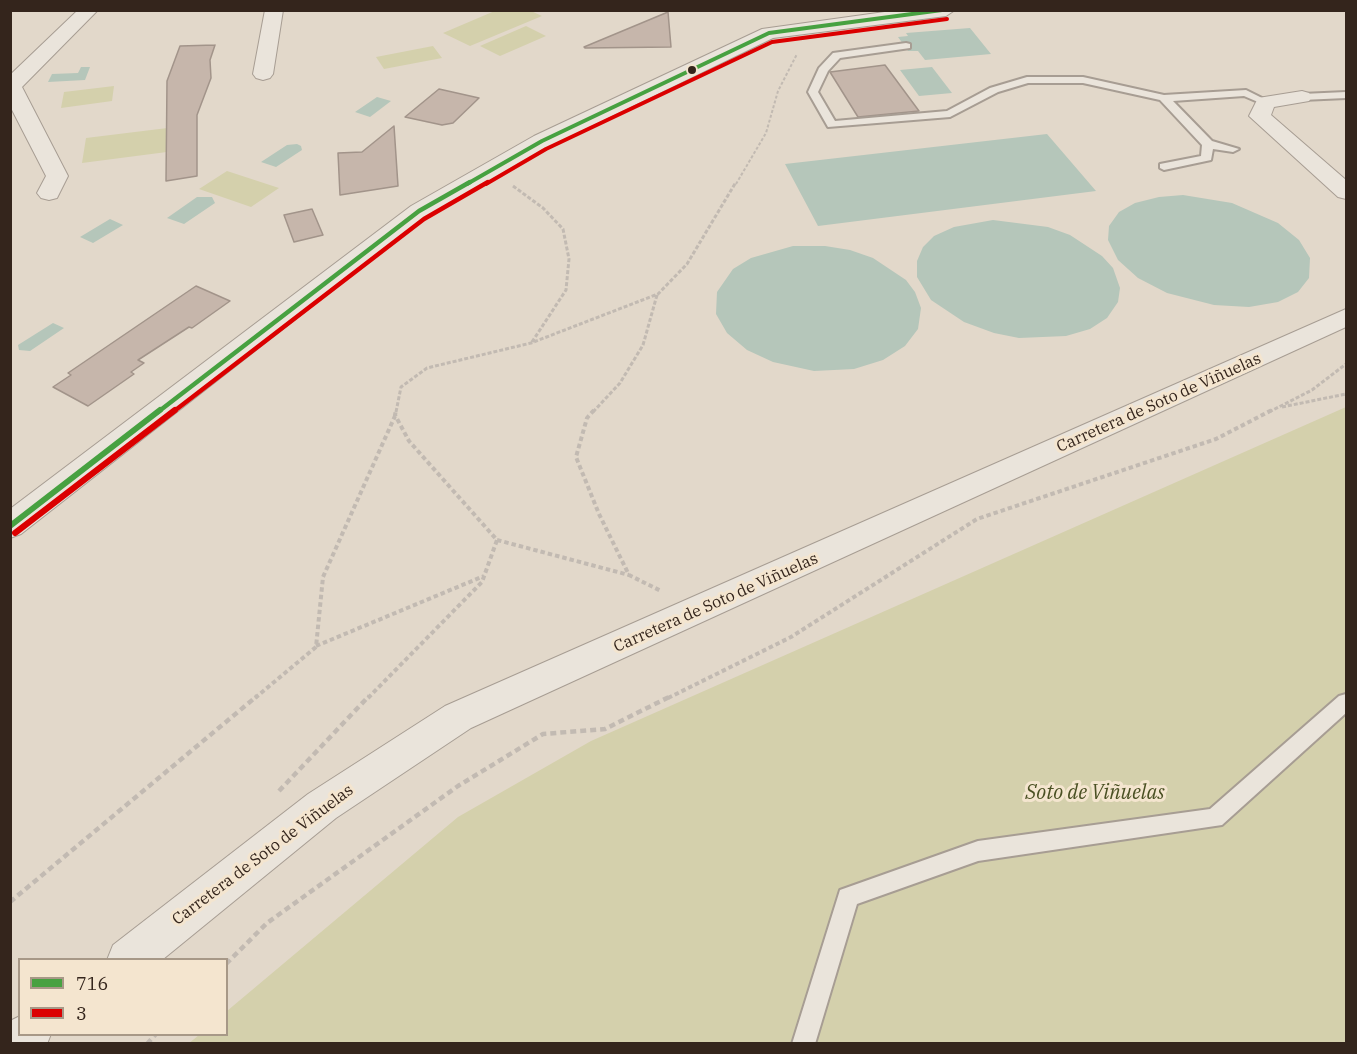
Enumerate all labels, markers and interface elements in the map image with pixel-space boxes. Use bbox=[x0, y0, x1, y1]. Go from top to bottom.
unlabelled marker bbox=[686, 64, 698, 76]
street label: Carretera de Soto de Viñuelas bbox=[1054, 349, 1264, 457]
street label: Carretera de Soto de Viñuelas bbox=[611, 549, 821, 657]
street label: Carretera de Soto de Viñuelas bbox=[169, 781, 357, 929]
park label: Soto de Viñuelas bbox=[1025, 781, 1165, 805]
legend bbox=[18, 958, 228, 1036]
text: 716 bbox=[76, 972, 108, 995]
text: 3 bbox=[76, 1002, 87, 1025]

